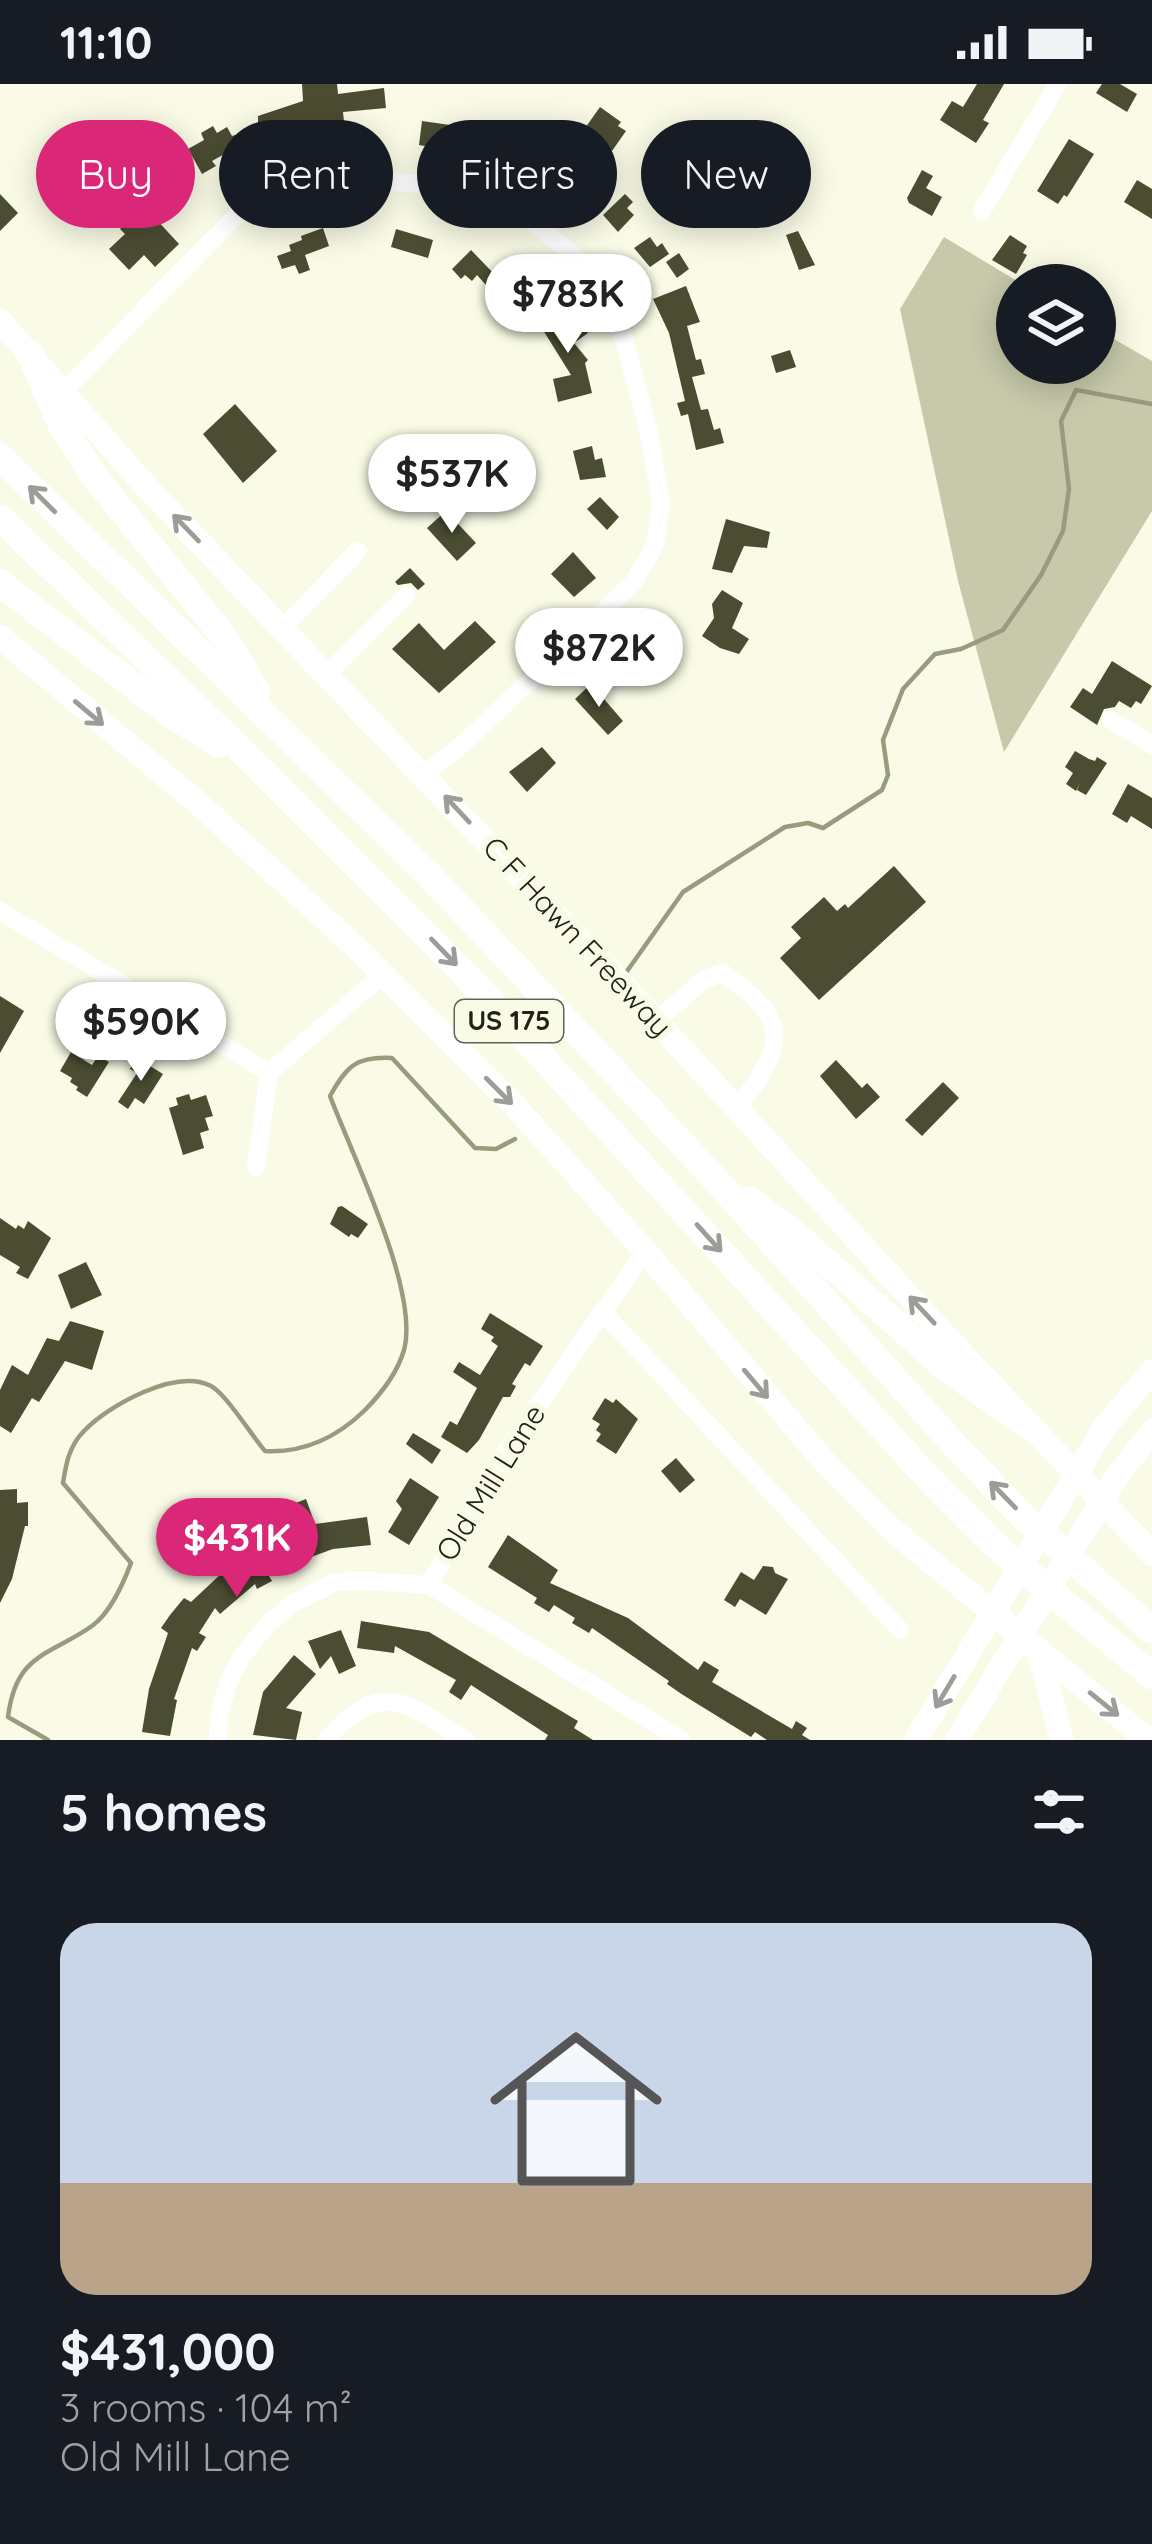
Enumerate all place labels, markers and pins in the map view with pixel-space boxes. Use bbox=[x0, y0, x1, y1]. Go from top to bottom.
pin: $783K bbox=[484, 254, 652, 356]
pin: $537K bbox=[368, 434, 536, 536]
pin: $872K bbox=[515, 608, 683, 710]
pin: $590K bbox=[57, 982, 225, 1084]
pin: $431K bbox=[153, 1498, 321, 1600]

